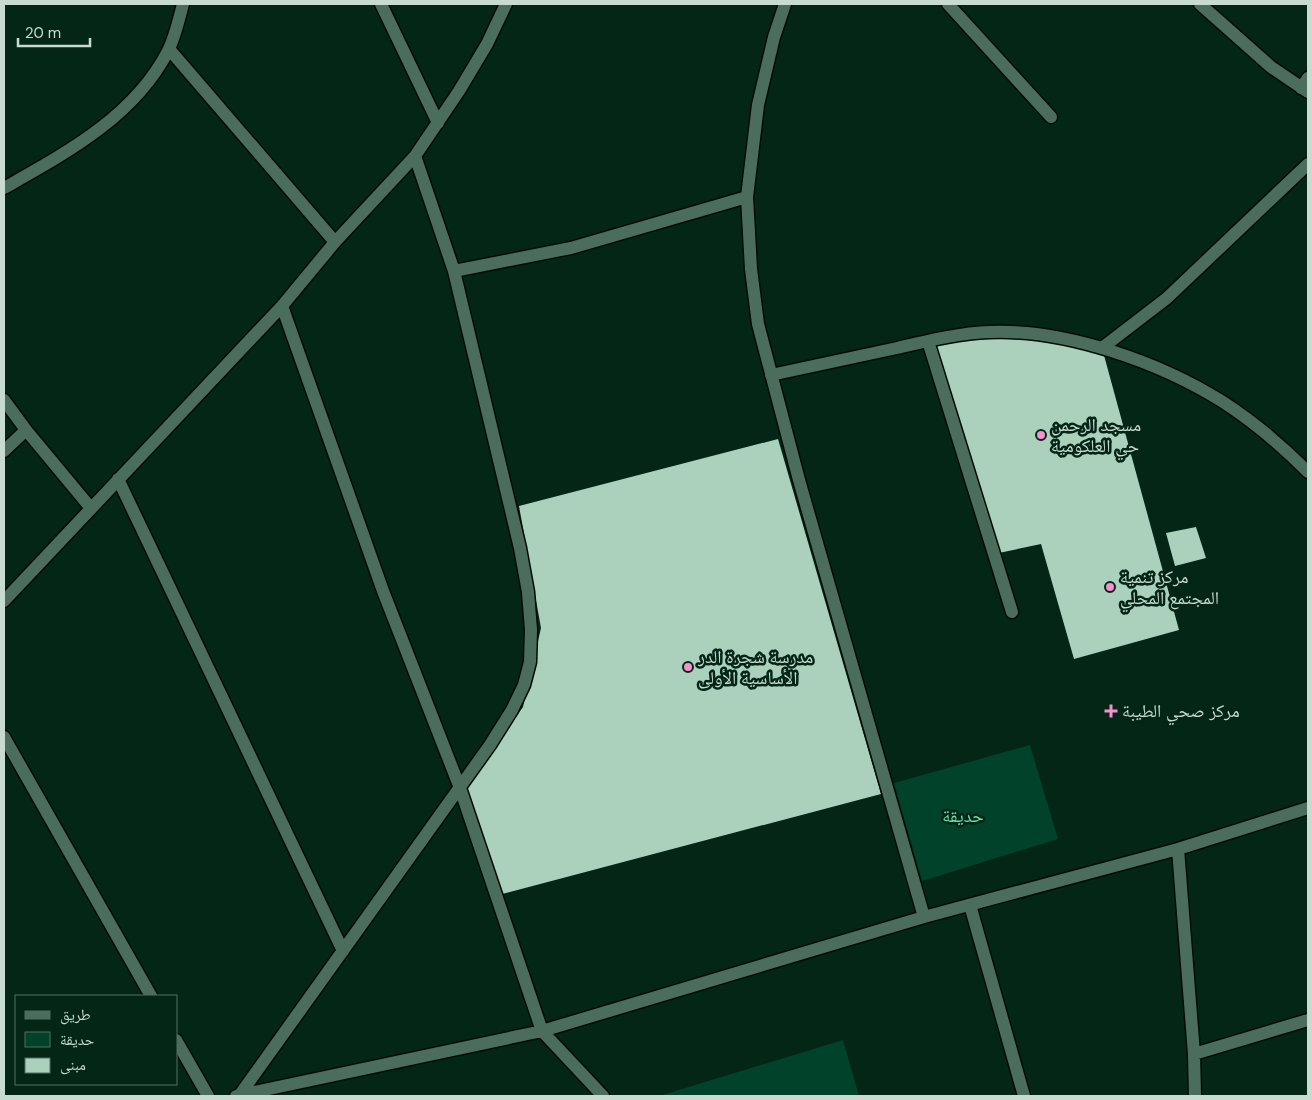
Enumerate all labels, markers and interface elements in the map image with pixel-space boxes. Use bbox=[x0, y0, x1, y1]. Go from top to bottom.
scale bar bbox=[18, 15, 90, 47]
text: 20 m bbox=[25, 23, 61, 43]
place label: مسجد الرحمن حي العلكومية bbox=[1051, 413, 1141, 461]
marker: مسجد الرحمن حي العلكومية bbox=[1035, 429, 1047, 441]
place label: مركز تنمية المجتمع المحلي bbox=[1120, 565, 1219, 613]
marker: مركز تنمية المجتمع المحلي bbox=[1104, 581, 1116, 593]
place label: مدرسة شجرة الدر الأساسية الأولى bbox=[697, 645, 813, 690]
marker: مدرسة شجرة الدر الأساسية الأولى bbox=[682, 661, 694, 673]
place label: مركز صحي الطيبة bbox=[1122, 699, 1240, 726]
marker: مركز صحي الطيبة bbox=[1104, 704, 1118, 718]
park label: حديقة bbox=[942, 804, 984, 828]
legend bbox=[15, 995, 178, 1085]
text: طريق bbox=[60, 1005, 91, 1025]
text: حديقة bbox=[60, 1030, 95, 1050]
text: مبنى bbox=[60, 1055, 86, 1075]

